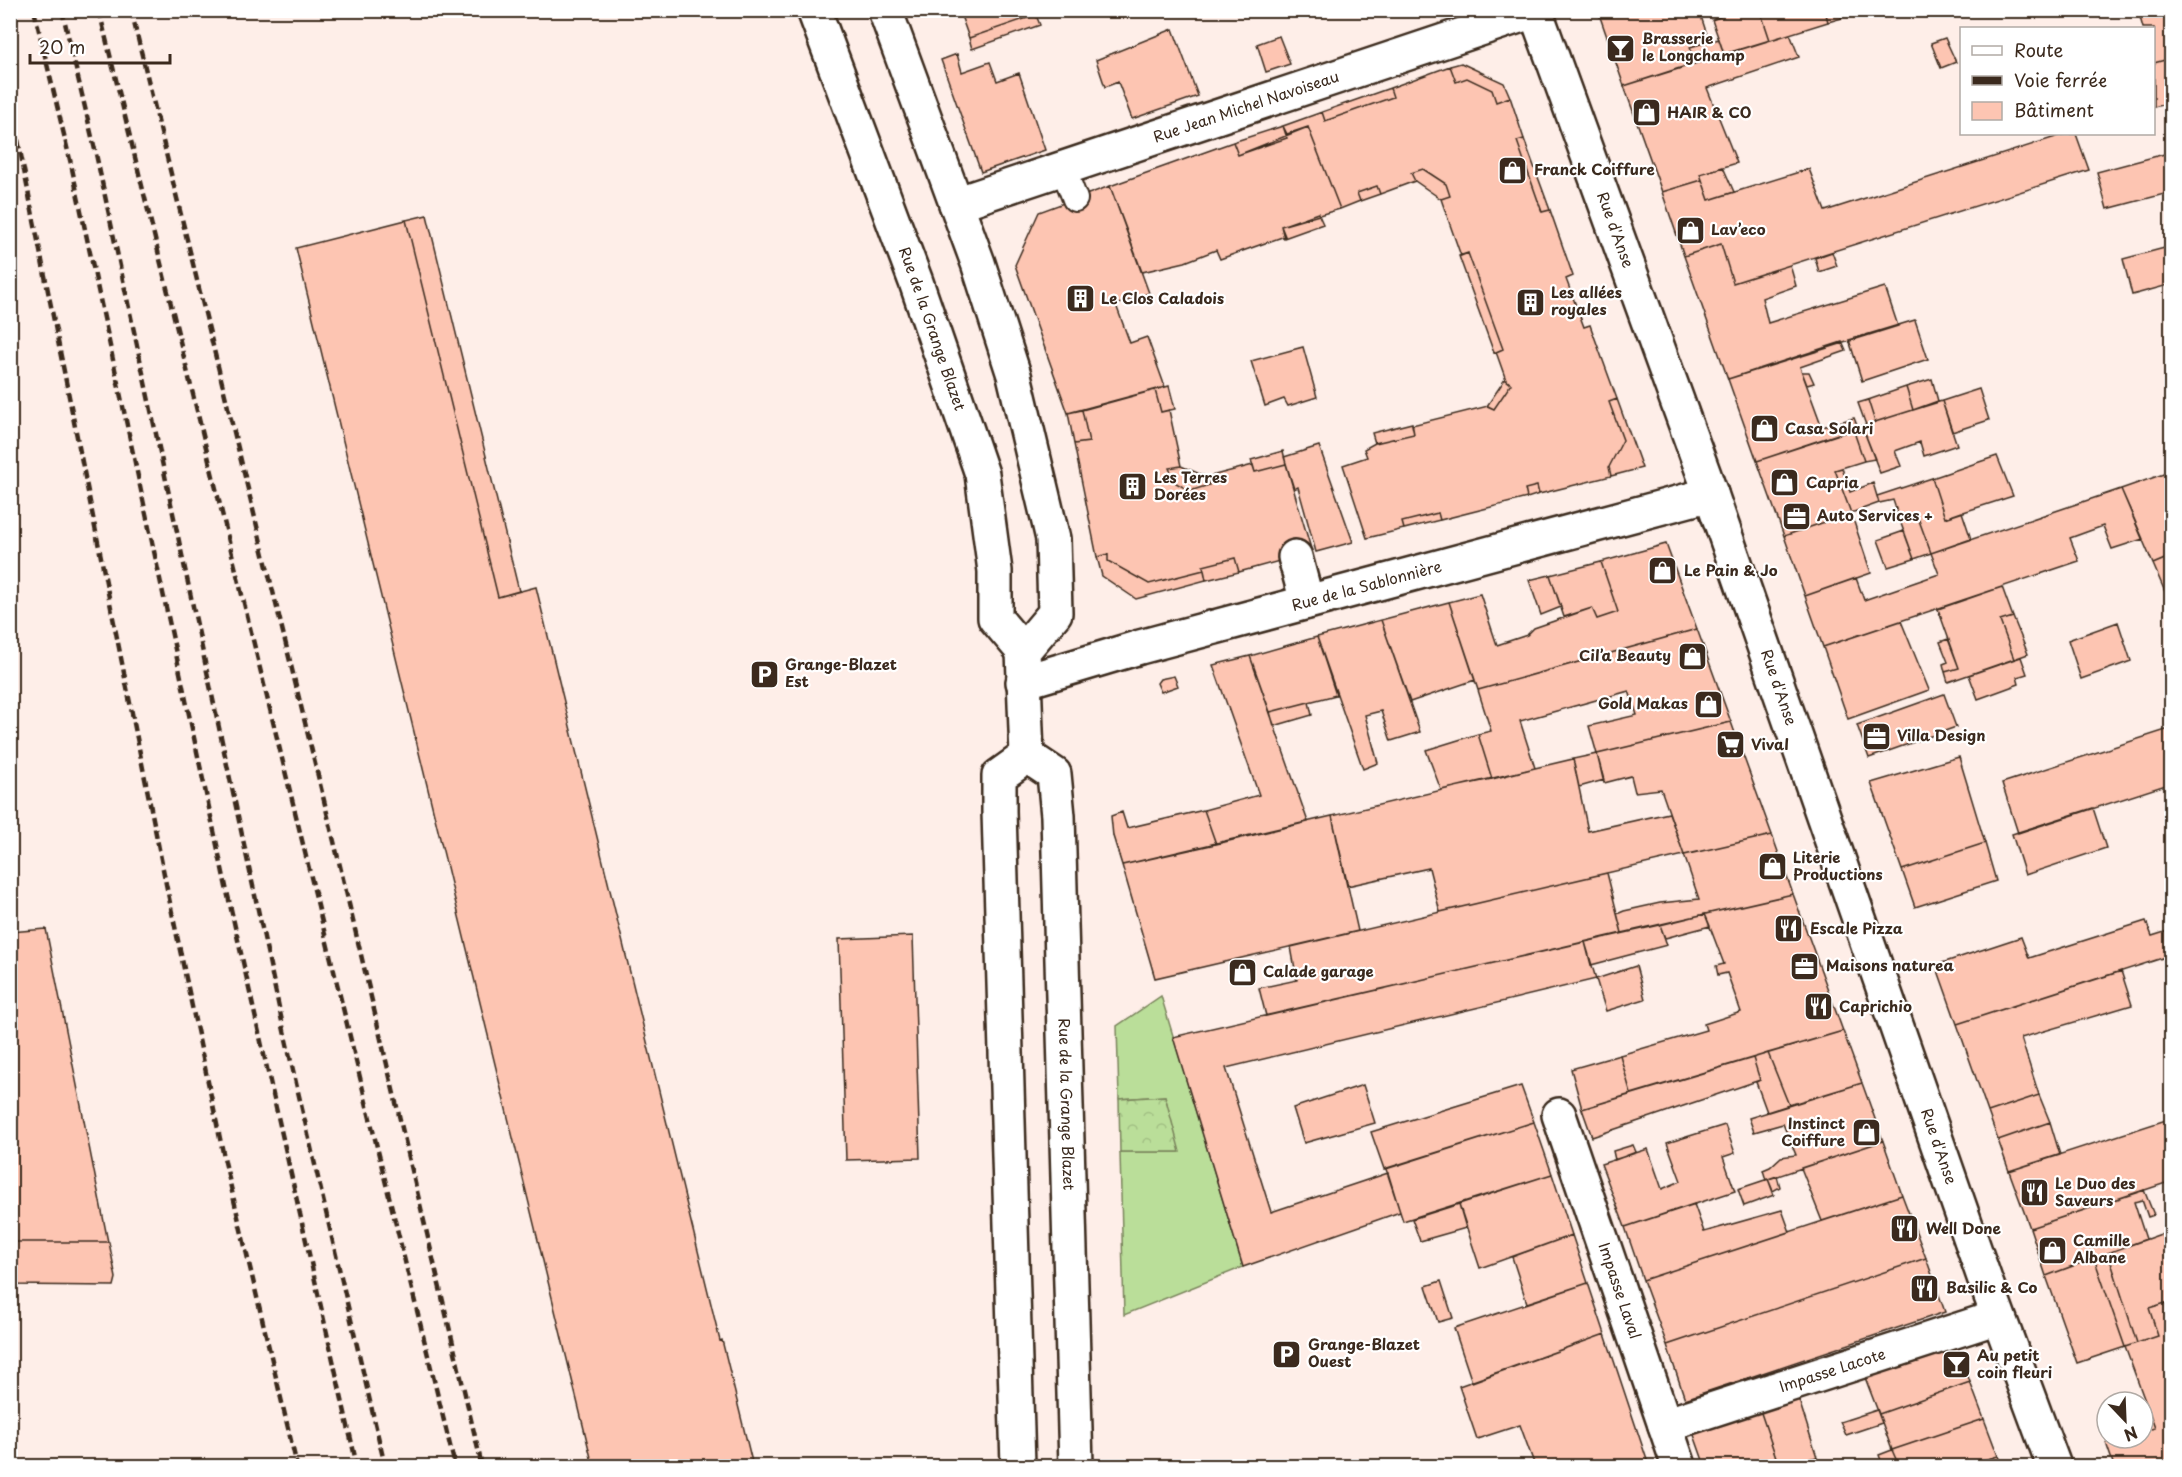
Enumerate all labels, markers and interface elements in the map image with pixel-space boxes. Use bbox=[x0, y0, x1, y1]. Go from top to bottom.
place label: Brasserie le Longchamp bbox=[1642, 26, 1745, 66]
scale bar bbox=[30, 27, 170, 65]
legend bbox=[1960, 27, 2155, 135]
bar icon: Brasserie le Longchamp bbox=[1605, 32, 1637, 64]
text: 20 m bbox=[39, 33, 85, 60]
text: Route bbox=[2014, 36, 2064, 63]
street label: Rue Jean Michel Navoiseau bbox=[1150, 64, 1342, 147]
text: Voie ferrée bbox=[2014, 66, 2107, 93]
text: Bâtiment bbox=[2014, 96, 2094, 123]
shop icon: HAIR & CO bbox=[1630, 97, 1662, 129]
place label: HAIR & CO bbox=[1667, 100, 1752, 123]
shop icon: Franck Coiffure bbox=[1497, 154, 1529, 186]
place label: Franck Coiffure bbox=[1534, 157, 1655, 180]
street label: Rue d'Anse bbox=[1592, 188, 1641, 271]
shop icon: Lav’eco bbox=[1674, 214, 1706, 246]
place label: Lav’eco bbox=[1711, 217, 1766, 240]
street label: Rue de la Grange Blazet bbox=[894, 243, 972, 414]
place label: Les allées royales bbox=[1551, 280, 1622, 320]
building icon: Le Clos Caladois bbox=[1064, 283, 1096, 315]
place label: Le Clos Caladois bbox=[1101, 286, 1224, 309]
building icon: Les allées royales bbox=[1514, 286, 1546, 318]
shop icon: Casa Solari bbox=[1748, 413, 1780, 445]
place label: Casa Solari bbox=[1785, 416, 1873, 439]
place label: Les Terres Dorées bbox=[1154, 465, 1227, 505]
shop icon: Capria bbox=[1769, 467, 1801, 499]
place label: Capria bbox=[1806, 470, 1859, 493]
building icon: Les Terres Dorées bbox=[1117, 471, 1149, 503]
office icon: Auto Services + bbox=[1780, 500, 1812, 532]
place label: Auto Services + bbox=[1817, 503, 1933, 526]
street label: Rue de la Sablonnière bbox=[1289, 554, 1444, 616]
shop icon: Le Pain & Jo bbox=[1647, 555, 1679, 587]
place label: Le Pain & Jo bbox=[1684, 558, 1778, 581]
shop icon: Cil’a Beauty bbox=[1676, 640, 1708, 672]
place label: Cil’a Beauty bbox=[1579, 643, 1671, 666]
street label: Rue d'Anse bbox=[1756, 646, 1804, 728]
place label: Grange-Blazet Est bbox=[785, 652, 897, 692]
parking icon: Grange-Blazet Est bbox=[748, 658, 780, 690]
shop icon: Gold Makas bbox=[1693, 688, 1725, 720]
place label: Gold Makas bbox=[1598, 691, 1688, 714]
office icon: Villa Design bbox=[1860, 720, 1892, 752]
place label: Villa Design bbox=[1897, 723, 1986, 746]
supermarket icon: Vival bbox=[1714, 729, 1746, 761]
place label: Vival bbox=[1751, 732, 1789, 755]
place label: Literie Productions bbox=[1793, 845, 1883, 885]
shop icon: Literie Productions bbox=[1756, 851, 1788, 883]
restaurant icon: Escale Pizza bbox=[1773, 913, 1805, 945]
place label: Escale Pizza bbox=[1810, 916, 1903, 939]
office icon: Maisons naturea bbox=[1789, 950, 1821, 982]
place label: Maisons naturea bbox=[1826, 953, 1954, 976]
shop icon: Calade garage bbox=[1226, 956, 1258, 988]
place label: Calade garage bbox=[1263, 959, 1374, 982]
restaurant icon: Caprichio bbox=[1802, 991, 1834, 1023]
place label: Caprichio bbox=[1839, 994, 1912, 1017]
street label: Rue de la Grange Blazet bbox=[1054, 1018, 1081, 1191]
street label: Rue d'Anse bbox=[1916, 1105, 1964, 1187]
place label: Instinct Coiffure bbox=[1781, 1111, 1845, 1151]
shop icon: Instinct Coiffure bbox=[1850, 1117, 1882, 1149]
place label: Le Duo des Saveurs bbox=[2055, 1171, 2136, 1211]
restaurant icon: Le Duo des Saveurs bbox=[2018, 1177, 2050, 1209]
restaurant icon: Well Done bbox=[1889, 1213, 1921, 1245]
place label: Well Done bbox=[1926, 1216, 2001, 1239]
place label: Camille Albane bbox=[2072, 1228, 2130, 1268]
shop icon: Camille Albane bbox=[2036, 1234, 2068, 1266]
street label: Impasse Laval bbox=[1593, 1239, 1648, 1342]
restaurant icon: Basilic & Co bbox=[1909, 1272, 1941, 1304]
place label: Basilic & Co bbox=[1946, 1275, 2038, 1298]
place label: Grange-Blazet Ouest bbox=[1308, 1332, 1420, 1372]
parking icon: Grange-Blazet Ouest bbox=[1271, 1338, 1303, 1370]
street label: Impasse Lacote bbox=[1776, 1341, 1888, 1397]
place label: Au petit coin fleuri bbox=[1977, 1343, 2052, 1383]
bar icon: Au petit coin fleuri bbox=[1940, 1349, 1972, 1381]
north arrow bbox=[2095, 1390, 2155, 1450]
text: N bbox=[2121, 1421, 2142, 1448]

